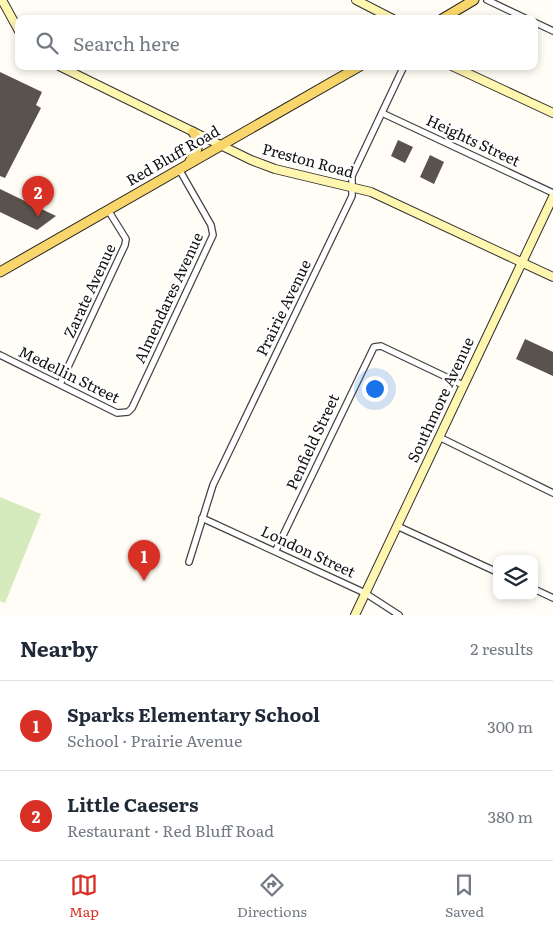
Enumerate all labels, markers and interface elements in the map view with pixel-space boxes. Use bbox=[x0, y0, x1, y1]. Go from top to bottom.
search box bbox=[15, 15, 538, 70]
icon: search bbox=[33, 29, 61, 57]
text: Search here bbox=[73, 29, 180, 57]
street label: Heights Street bbox=[423, 108, 524, 171]
street label: Red Bluff Road bbox=[121, 119, 223, 191]
street label: Preston Road bbox=[260, 136, 357, 183]
pin: 2 bbox=[22, 176, 54, 217]
street label: Almendares Avenue bbox=[127, 228, 208, 367]
street label: Zarate Avenue bbox=[57, 239, 121, 341]
street label: Prairie Avenue bbox=[249, 255, 316, 359]
street label: Southmore Avenue bbox=[400, 333, 479, 466]
street label: Medellin Street bbox=[15, 339, 124, 408]
your location bbox=[362, 376, 388, 402]
street label: Penfield Street bbox=[279, 389, 344, 493]
street label: London Street bbox=[258, 519, 360, 583]
pin: 1 bbox=[128, 540, 160, 581]
map controls bbox=[493, 555, 538, 600]
button: layers bbox=[493, 555, 538, 600]
text: Nearby bbox=[20, 632, 98, 663]
text: 2 results bbox=[470, 636, 533, 660]
text: Sparks Elementary School bbox=[67, 700, 320, 728]
text: 1 bbox=[33, 714, 39, 738]
text: 300 m bbox=[487, 714, 533, 738]
text: School · Prairie Avenue bbox=[67, 728, 242, 752]
text: Little Caesers bbox=[67, 790, 198, 818]
text: 2 bbox=[32, 804, 40, 828]
text: 380 m bbox=[488, 804, 533, 828]
text: Restaurant · Red Bluff Road bbox=[67, 818, 274, 842]
tab: Map bbox=[69, 871, 99, 921]
tab: Directions bbox=[237, 871, 307, 921]
tab: Saved bbox=[445, 871, 484, 921]

